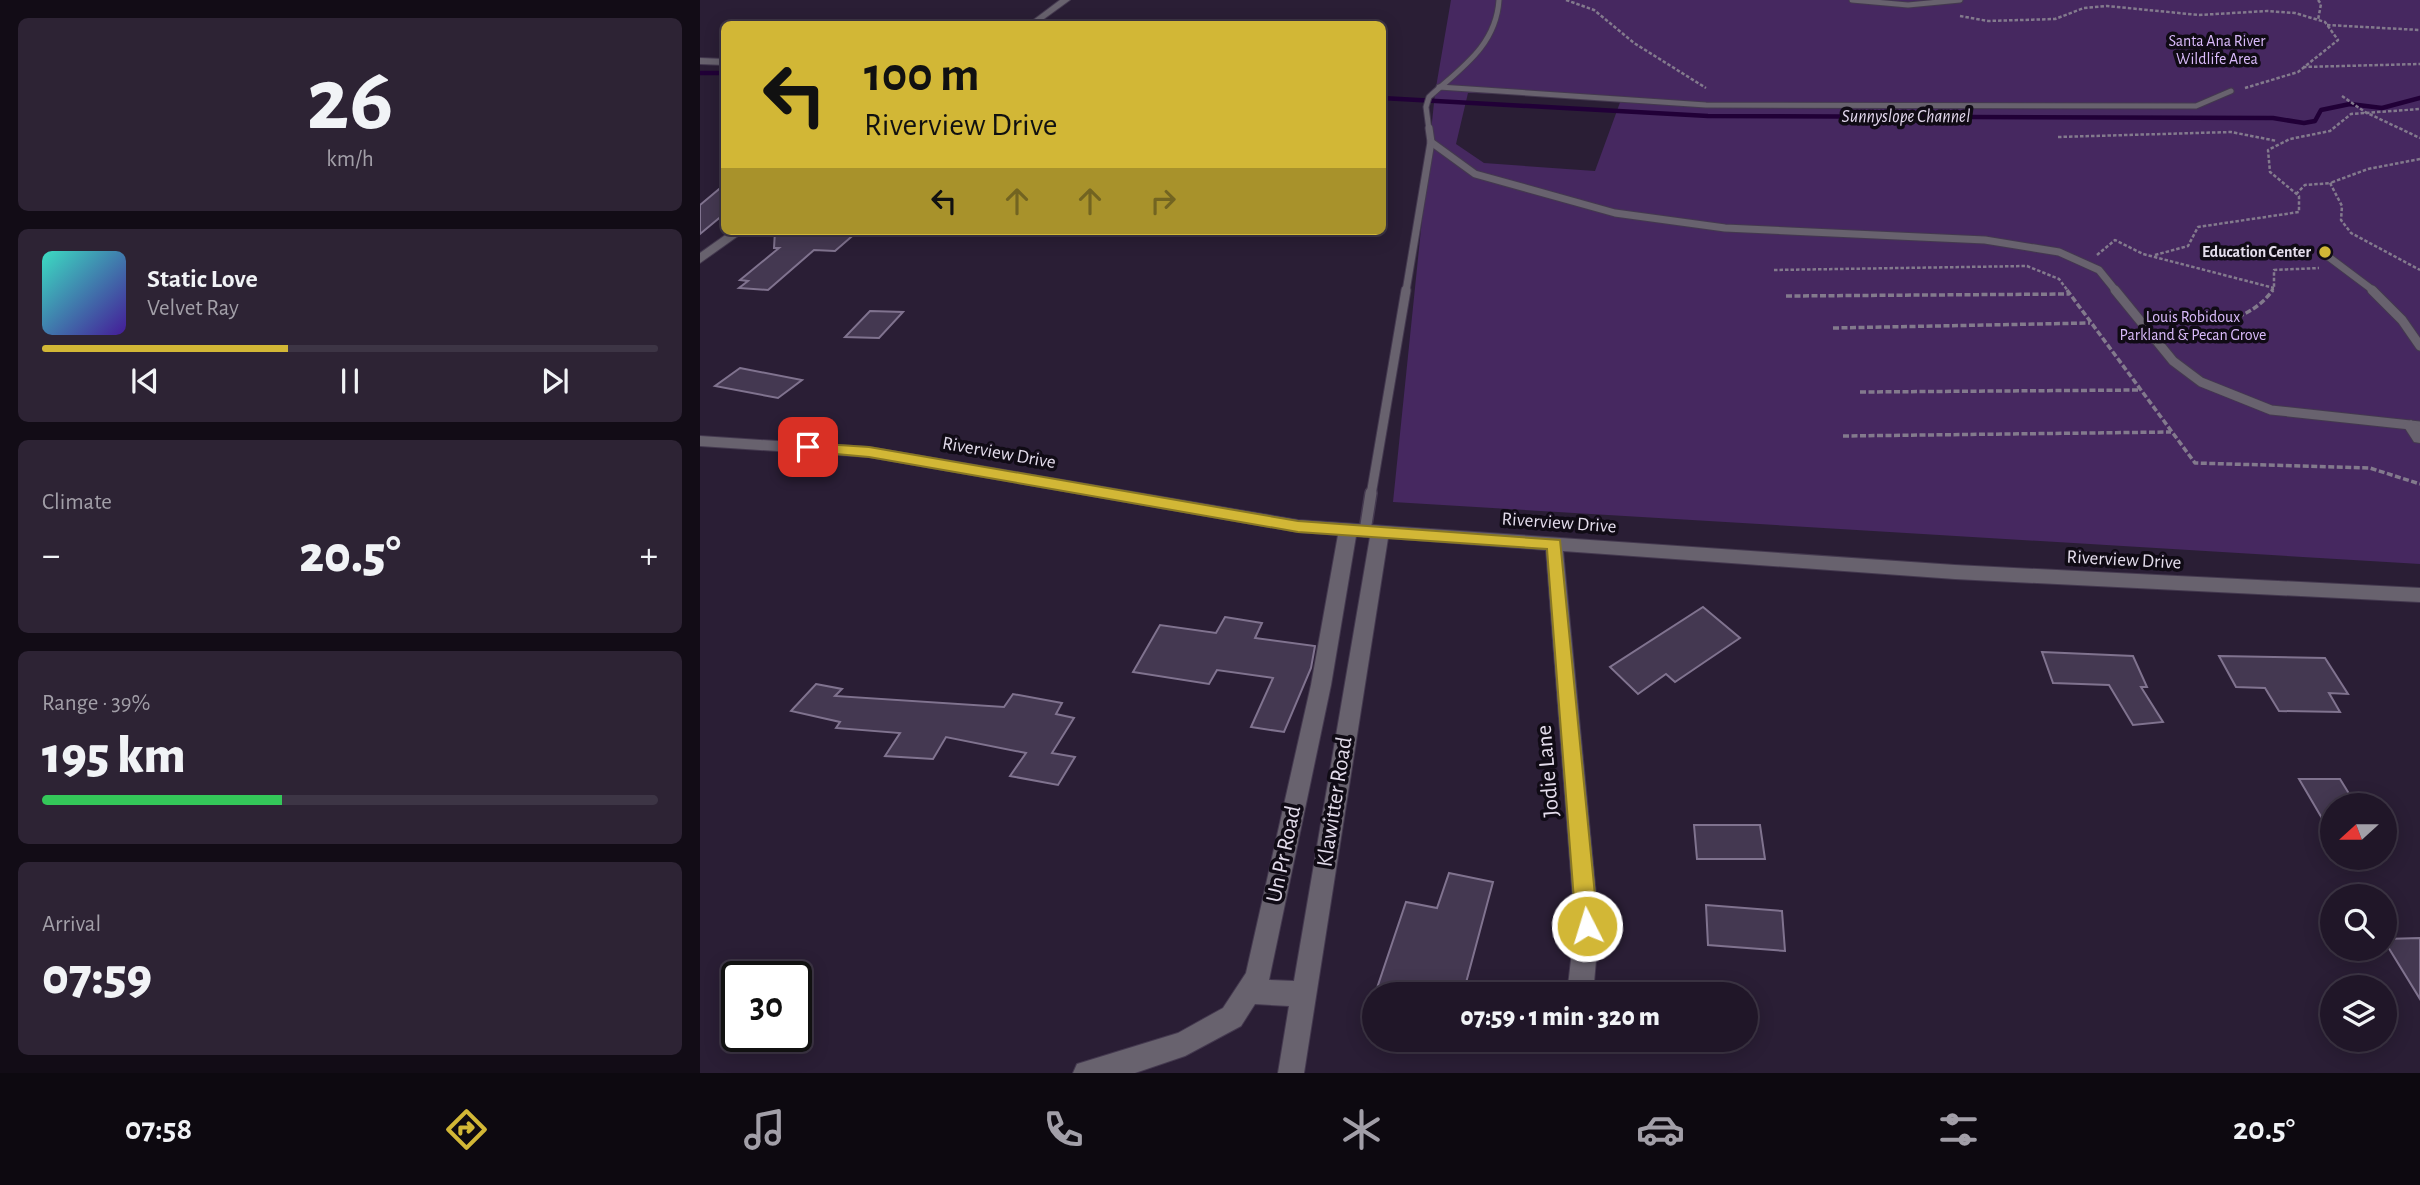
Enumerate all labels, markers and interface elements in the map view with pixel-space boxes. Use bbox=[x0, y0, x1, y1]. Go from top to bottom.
park label: Santa Ana River Wildlife Area bbox=[2168, 33, 2266, 67]
icon: left bbox=[749, 49, 840, 140]
text: 100 m bbox=[864, 51, 980, 100]
text: 26 bbox=[307, 55, 393, 146]
water label: Sunnyslope Channel bbox=[1842, 108, 1970, 126]
text: Riverview Drive bbox=[864, 109, 1057, 141]
text: km/h bbox=[326, 148, 374, 171]
icon: left bbox=[925, 182, 963, 220]
icon: ahead bbox=[998, 182, 1036, 220]
icon: ahead bbox=[1071, 182, 1109, 220]
icon: right bbox=[1144, 182, 1182, 220]
place label: Education Center bbox=[2202, 244, 2311, 260]
marker: Education Center bbox=[2317, 244, 2333, 260]
text: Static Love bbox=[147, 266, 258, 292]
text: Velvet Ray bbox=[147, 297, 239, 320]
park label: Louis Robidoux Parkland & Pecan Grove bbox=[2120, 309, 2266, 343]
icon: previous bbox=[126, 362, 164, 400]
icon: pause bbox=[331, 362, 369, 400]
icon: next bbox=[536, 362, 574, 400]
pin bbox=[778, 417, 838, 477]
icon: arrive bbox=[789, 428, 827, 466]
street label: Riverview Drive bbox=[941, 434, 1057, 472]
text: Climate bbox=[42, 491, 112, 514]
street label: Riverview Drive bbox=[1501, 510, 1617, 536]
text: 20.5° bbox=[299, 529, 401, 581]
text: − bbox=[42, 537, 60, 575]
text: + bbox=[640, 537, 658, 575]
street label: Riverview Drive bbox=[2066, 548, 2182, 572]
text: Range · 39% bbox=[42, 692, 150, 715]
street label: Jodie Lane bbox=[1533, 724, 1563, 818]
text: 195 km bbox=[42, 730, 186, 782]
street label: Klawitter Road bbox=[1313, 735, 1357, 869]
north arrow bbox=[2320, 793, 2398, 870]
map controls bbox=[2320, 793, 2397, 1052]
street label: Un Pr Road bbox=[1263, 803, 1305, 904]
button: search bbox=[2320, 884, 2397, 961]
position arrow bbox=[1550, 889, 1624, 963]
text: Arrival bbox=[42, 913, 101, 936]
text: 07:59 bbox=[42, 951, 152, 1003]
speed limit sign: 30 bbox=[721, 961, 812, 1052]
button: layers bbox=[2320, 975, 2397, 1052]
text: 07:59 · 1 min · 320 m bbox=[1460, 1004, 1660, 1030]
icon: directions bbox=[442, 1105, 491, 1154]
icon: music bbox=[740, 1105, 789, 1154]
icon: phone bbox=[1039, 1105, 1088, 1154]
icon: climate bbox=[1337, 1105, 1386, 1154]
icon: car bbox=[1636, 1105, 1685, 1154]
icon: filters bbox=[1934, 1105, 1983, 1154]
text: 07:58 bbox=[125, 1113, 192, 1145]
text: 20.5° bbox=[2233, 1113, 2295, 1145]

